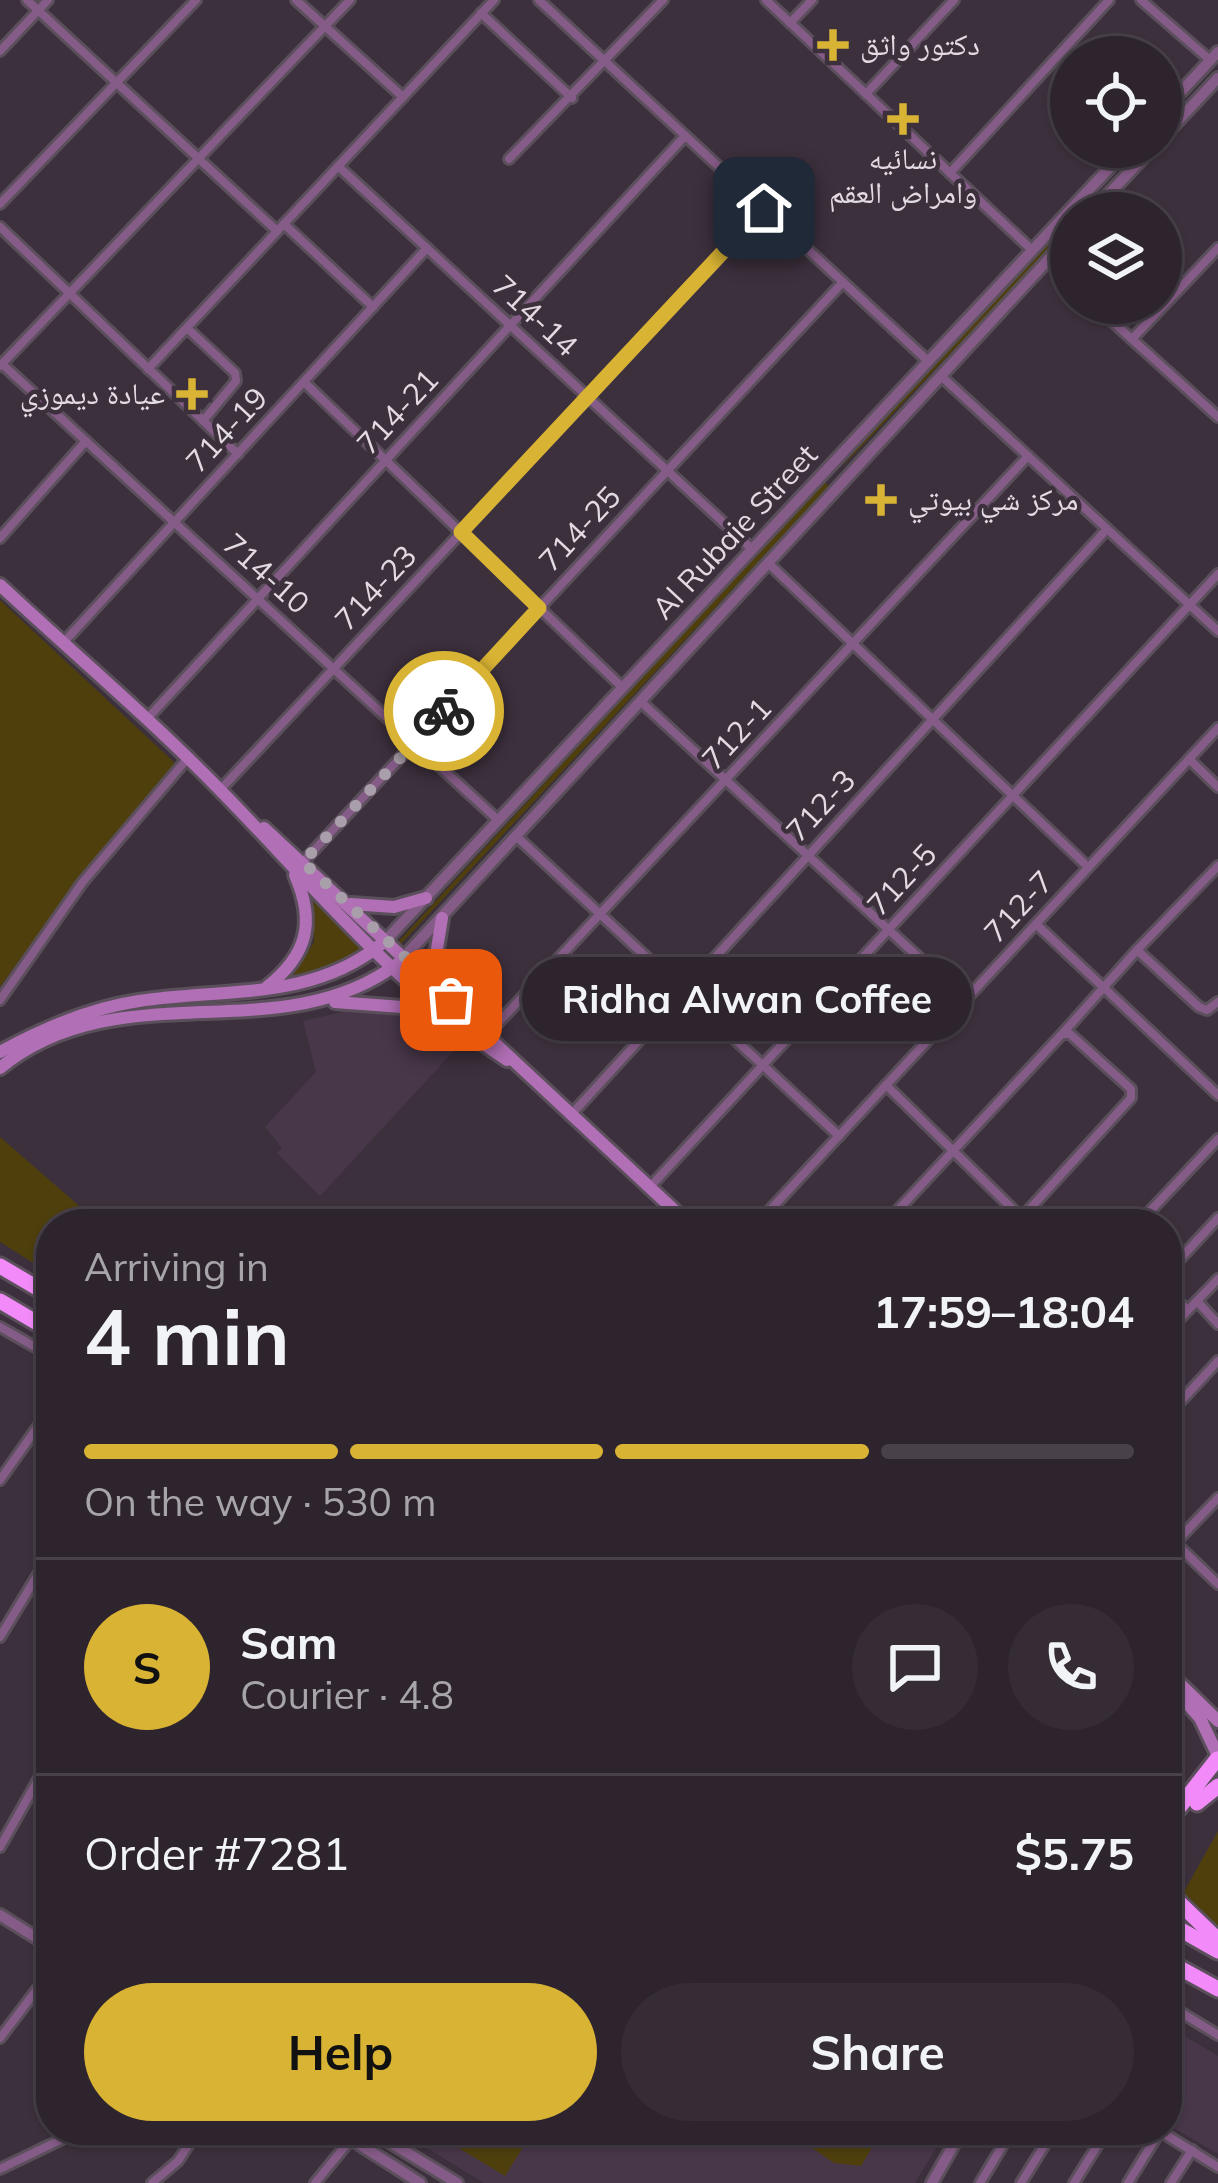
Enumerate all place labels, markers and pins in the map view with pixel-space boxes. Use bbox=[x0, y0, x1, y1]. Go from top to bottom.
place label: دكتور واثق bbox=[860, 25, 980, 63]
marker: دكتور واثق bbox=[817, 29, 849, 61]
marker: نسائيه وامراض العقم bbox=[887, 103, 919, 135]
place label: نسائيه وامراض العقم bbox=[829, 139, 977, 213]
pin bbox=[713, 157, 815, 259]
place label: عيادة ديموزي bbox=[20, 374, 165, 418]
marker: عيادة ديموزي bbox=[176, 378, 208, 410]
place label: مركز شي بيوتي bbox=[908, 480, 1078, 524]
marker: مركز شي بيوتي bbox=[865, 484, 897, 516]
pin bbox=[400, 949, 502, 1051]
callout: Ridha Alwan Coffee bbox=[523, 958, 973, 1042]

